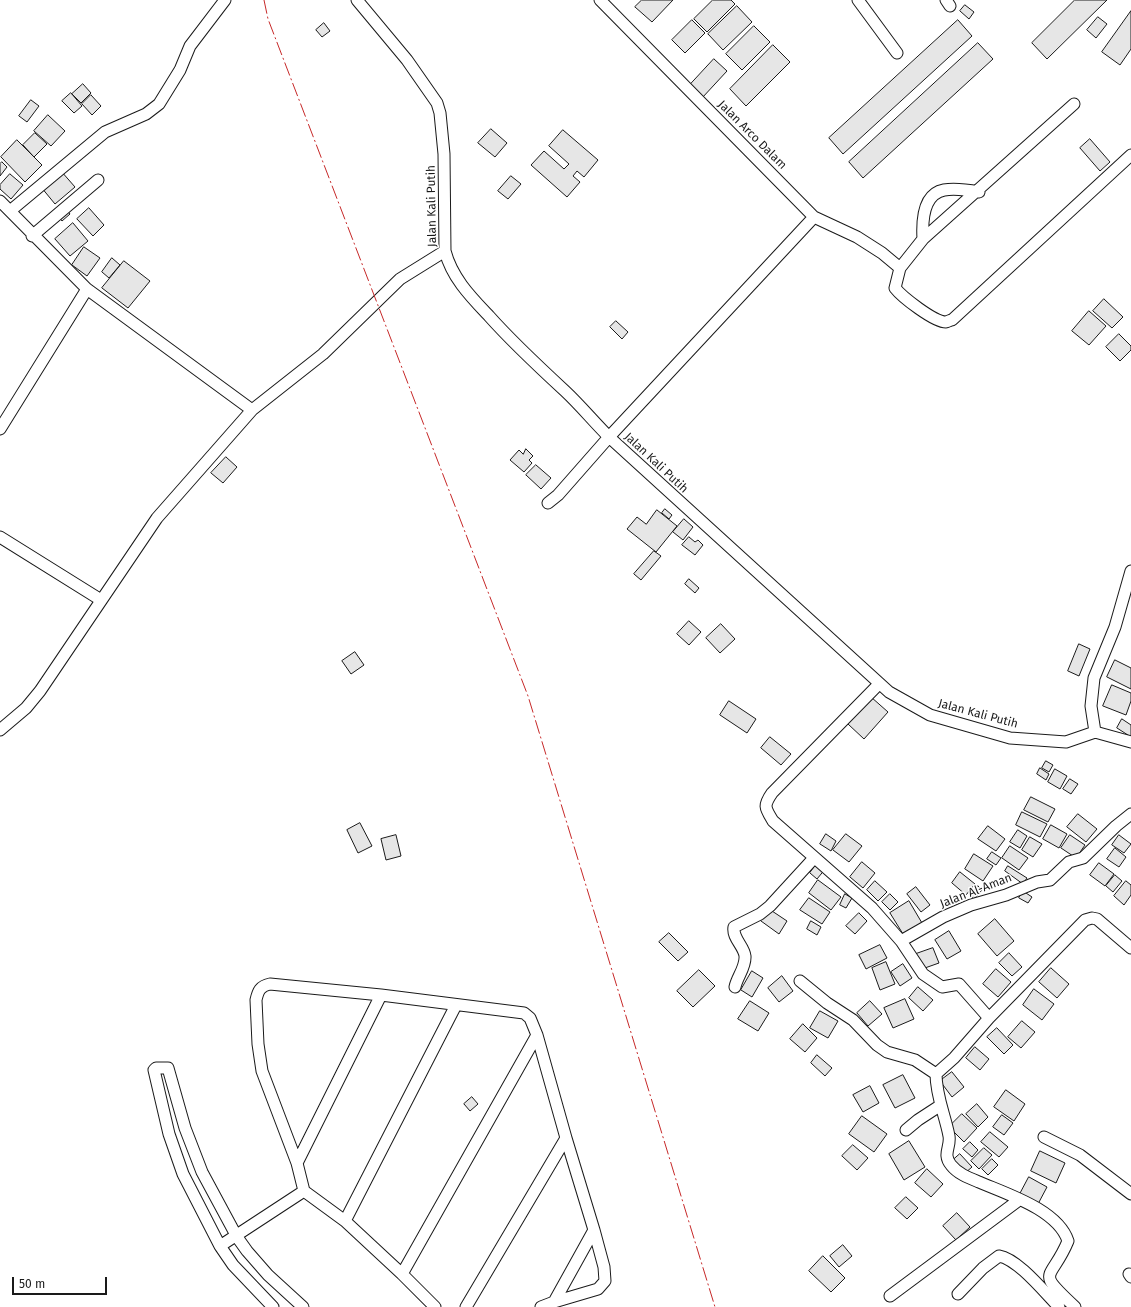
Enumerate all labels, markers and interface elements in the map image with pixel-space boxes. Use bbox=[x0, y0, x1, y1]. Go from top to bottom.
street label: Jalan Arco Dalam bbox=[715, 98, 789, 172]
street label: Jalan Kali Putih bbox=[424, 165, 440, 247]
street label: Jalan Kali Putih bbox=[621, 430, 691, 496]
street label: Jalan Kali Putih bbox=[936, 696, 1020, 732]
street label: Jalan Al-Aman bbox=[938, 871, 1014, 911]
scale bar bbox=[14, 1269, 109, 1295]
text: 50 m bbox=[19, 1277, 45, 1291]

